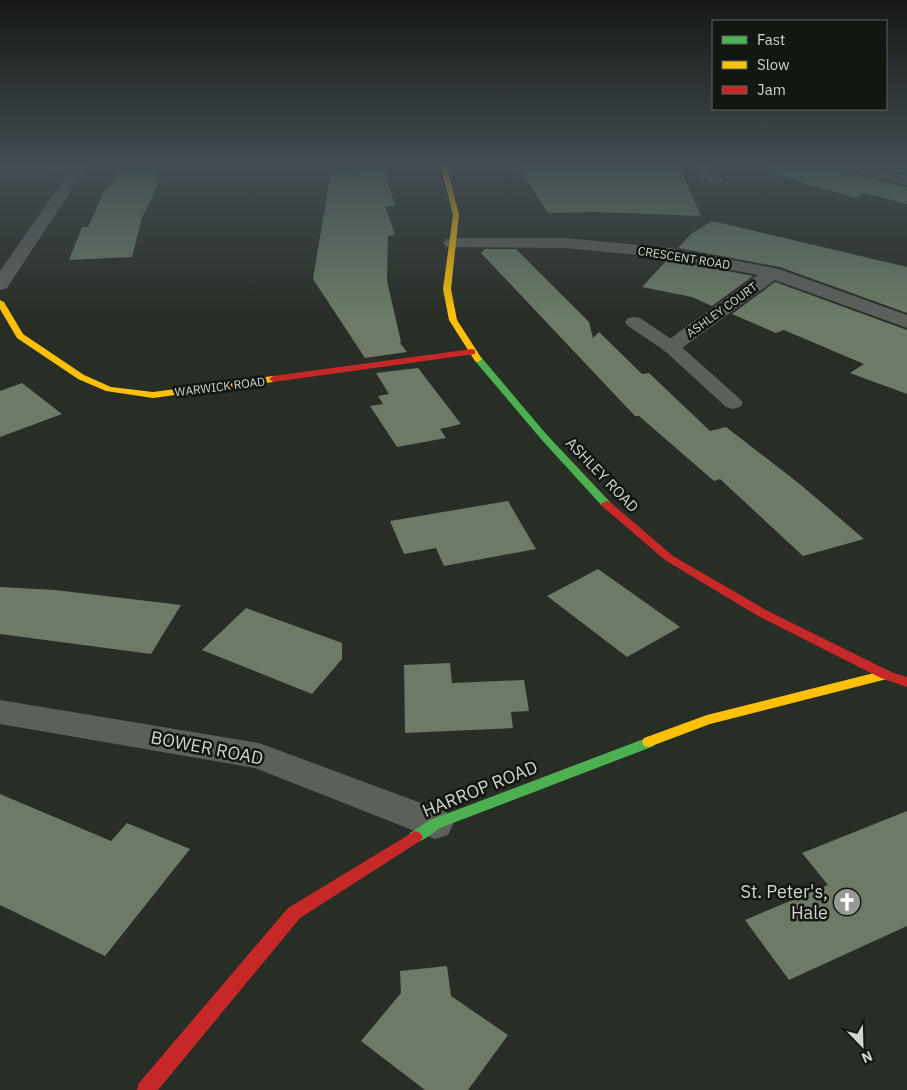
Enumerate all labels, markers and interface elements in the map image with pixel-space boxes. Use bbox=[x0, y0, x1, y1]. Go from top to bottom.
legend bbox=[712, 20, 887, 110]
text: Fast bbox=[757, 30, 785, 49]
text: Slow bbox=[757, 55, 790, 74]
text: Jam bbox=[757, 80, 786, 99]
street label: CRESCENT ROAD bbox=[637, 243, 731, 272]
street label: ASHLEY COURT bbox=[683, 279, 760, 340]
street label: WARWICK ROAD bbox=[174, 374, 266, 399]
street label: ASHLEY ROAD bbox=[562, 433, 643, 516]
street label: BOWER ROAD bbox=[149, 725, 265, 770]
street label: HARROP ROAD bbox=[419, 755, 541, 822]
place label: St. Peter's, Hale bbox=[740, 880, 828, 924]
church icon: St. Peter's, Hale bbox=[832, 887, 862, 917]
north arrow bbox=[837, 1020, 887, 1070]
text: N bbox=[859, 1047, 875, 1067]

